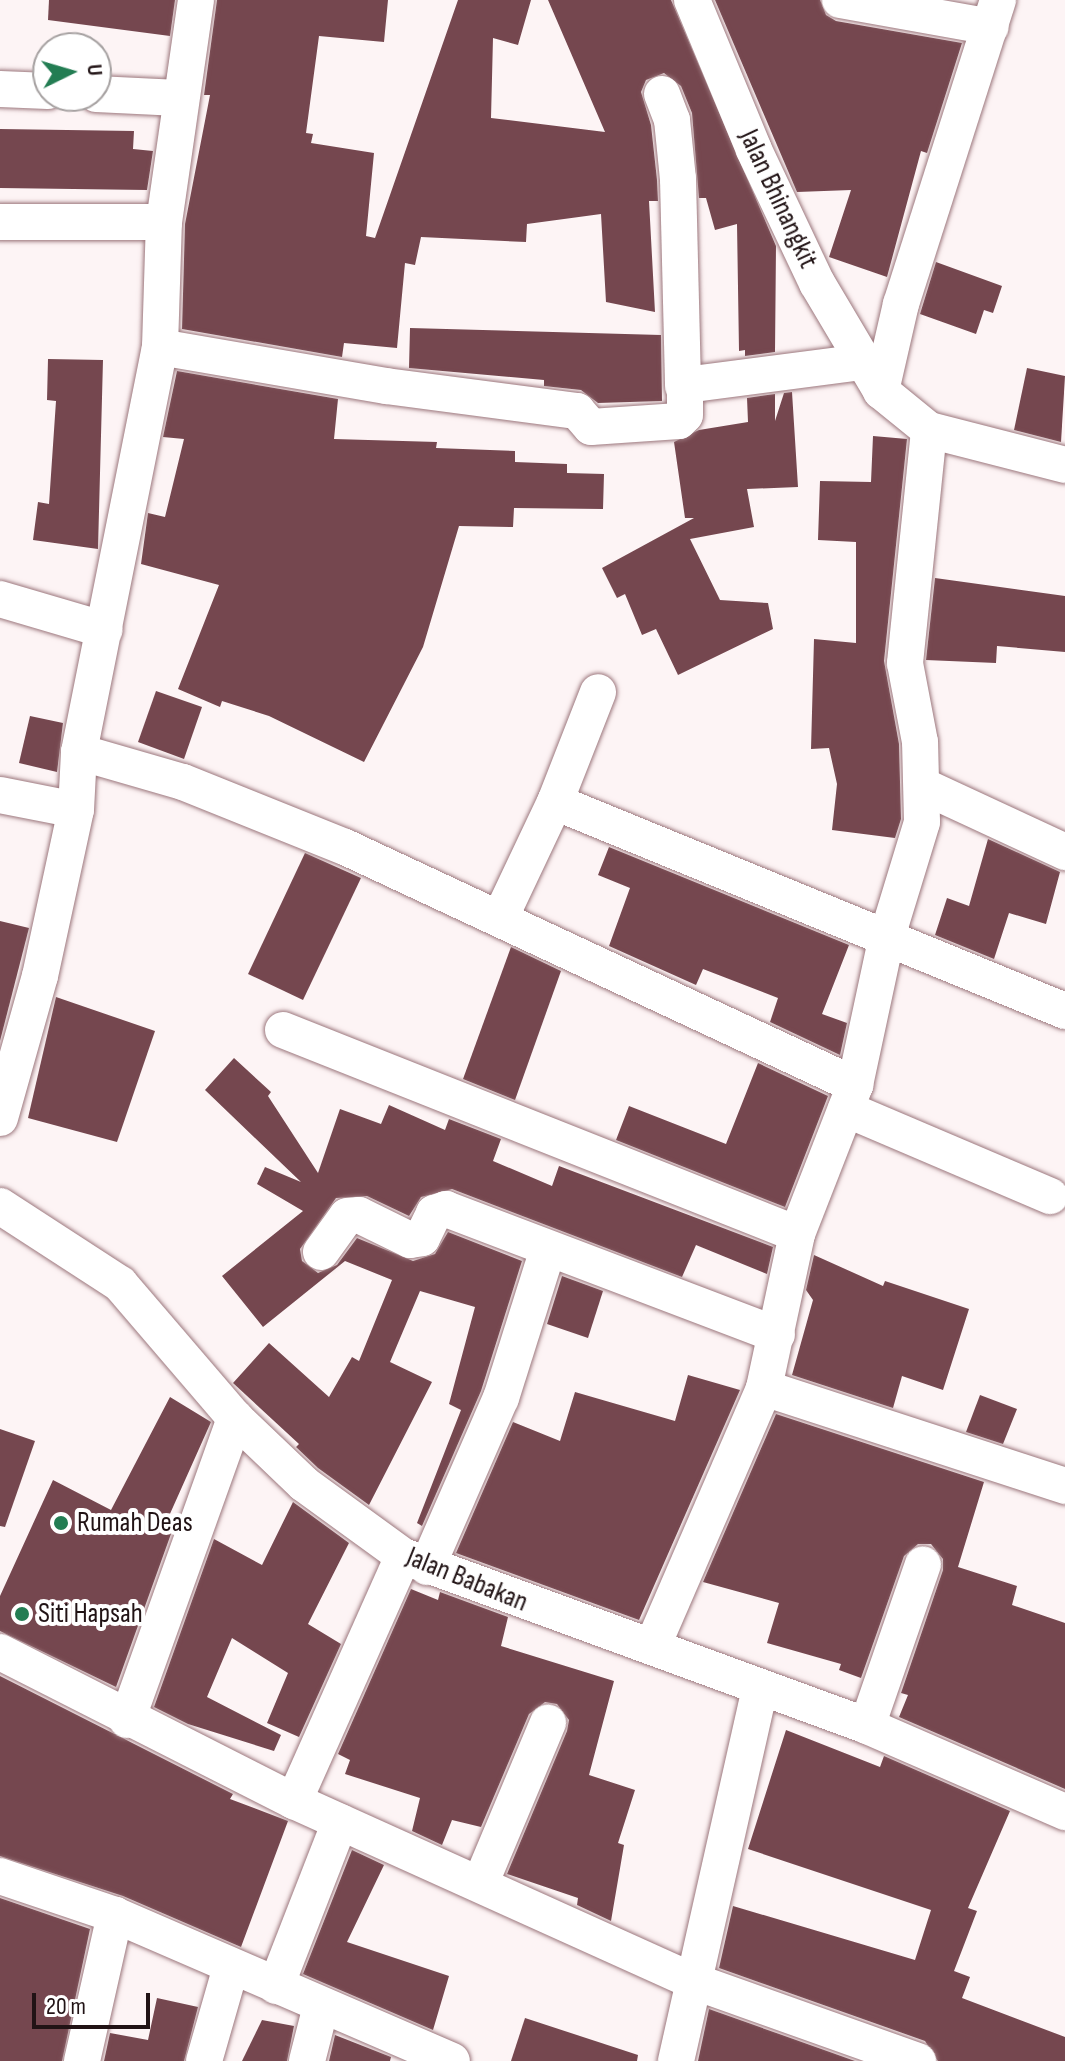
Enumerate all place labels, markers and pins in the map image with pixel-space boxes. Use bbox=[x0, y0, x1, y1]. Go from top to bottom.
place label: Rumah Deas bbox=[77, 1506, 193, 1540]
marker: Rumah Deas bbox=[52, 1514, 70, 1532]
place label: Siti Hapsah bbox=[38, 1597, 143, 1631]
marker: Siti Hapsah bbox=[13, 1605, 31, 1623]

